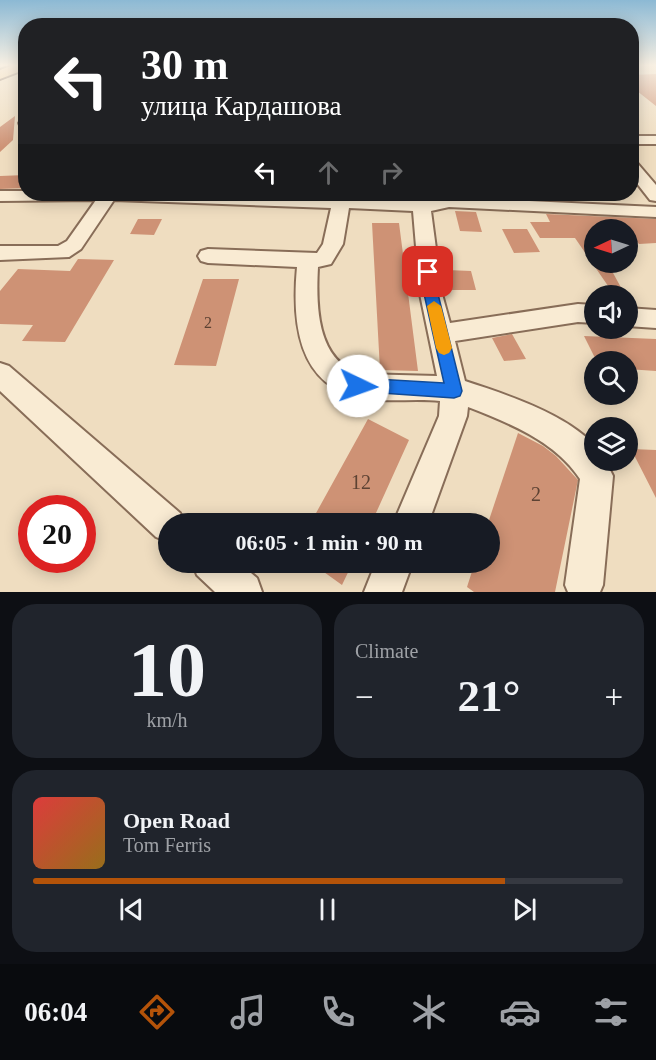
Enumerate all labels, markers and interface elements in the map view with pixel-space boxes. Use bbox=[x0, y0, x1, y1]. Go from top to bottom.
icon: left bbox=[42, 42, 120, 120]
text: 30 m bbox=[141, 42, 229, 88]
text: улица Кардашова bbox=[141, 91, 342, 121]
icon: left bbox=[249, 156, 282, 189]
icon: ahead bbox=[312, 156, 345, 189]
icon: right bbox=[375, 156, 408, 189]
north arrow bbox=[584, 219, 638, 273]
map controls bbox=[584, 219, 638, 471]
pin bbox=[402, 246, 453, 297]
icon: arrive bbox=[411, 255, 444, 288]
button: sound bbox=[584, 285, 638, 339]
house number: 2 bbox=[204, 314, 212, 331]
button: search bbox=[584, 351, 638, 405]
position arrow bbox=[326, 354, 390, 418]
button: layers bbox=[584, 417, 638, 471]
house number: 12 bbox=[351, 471, 371, 493]
house number: 2 bbox=[531, 483, 541, 505]
speed limit sign: 20 bbox=[18, 495, 96, 573]
text: 06:05 · 1 min · 90 m bbox=[236, 530, 423, 555]
text: 10 bbox=[128, 626, 206, 713]
text: Climate bbox=[355, 640, 418, 662]
text: 21° bbox=[458, 671, 521, 721]
text: − bbox=[355, 679, 374, 715]
text: + bbox=[604, 679, 623, 715]
text: km/h bbox=[146, 709, 188, 731]
text: Open Road bbox=[123, 808, 230, 833]
text: Tom Ferris bbox=[123, 834, 211, 856]
icon: previous bbox=[115, 893, 148, 926]
icon: pause bbox=[311, 893, 344, 926]
icon: next bbox=[508, 893, 541, 926]
icon: directions bbox=[136, 991, 178, 1033]
icon: music bbox=[227, 991, 269, 1033]
icon: phone bbox=[317, 991, 359, 1033]
icon: climate bbox=[408, 991, 450, 1033]
icon: car bbox=[499, 991, 541, 1033]
icon: filters bbox=[590, 991, 632, 1033]
text: 06:04 bbox=[24, 997, 87, 1027]

